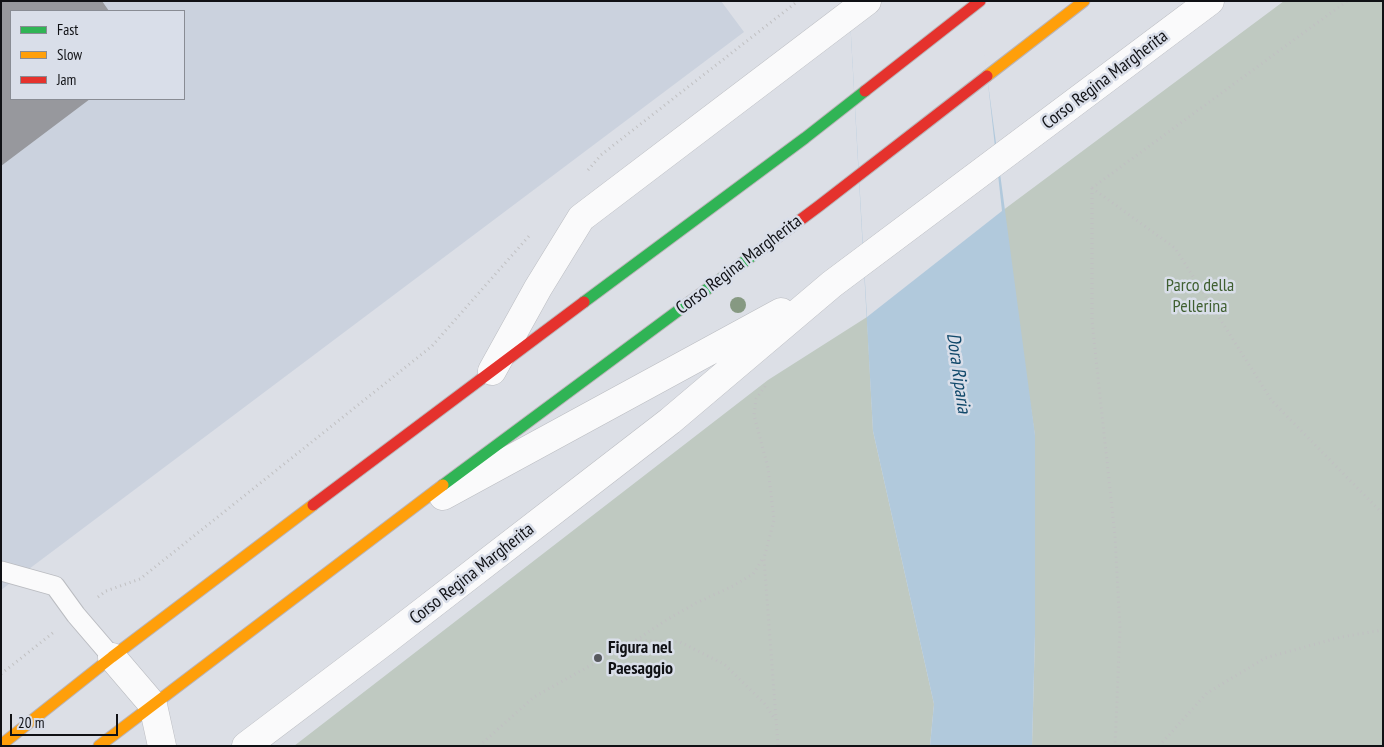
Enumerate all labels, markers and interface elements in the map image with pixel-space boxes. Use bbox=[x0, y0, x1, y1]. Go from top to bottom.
legend bbox=[10, 10, 185, 100]
text: Fast bbox=[57, 20, 78, 39]
street label: Corso Regina Margherita bbox=[1038, 26, 1172, 134]
text: Slow bbox=[57, 45, 82, 64]
text: Jam bbox=[57, 70, 76, 89]
street label: Corso Regina Margherita bbox=[672, 211, 806, 319]
park label: Parco della Pellerina bbox=[1166, 275, 1234, 318]
water label: Dora Riparia bbox=[941, 331, 975, 415]
street label: Corso Regina Margherita bbox=[406, 519, 538, 629]
place label: Figura nel Paesaggio bbox=[608, 637, 673, 680]
marker: Figura nel Paesaggio bbox=[592, 652, 604, 664]
scale bar bbox=[12, 704, 120, 736]
text: 20 m bbox=[18, 713, 44, 732]

